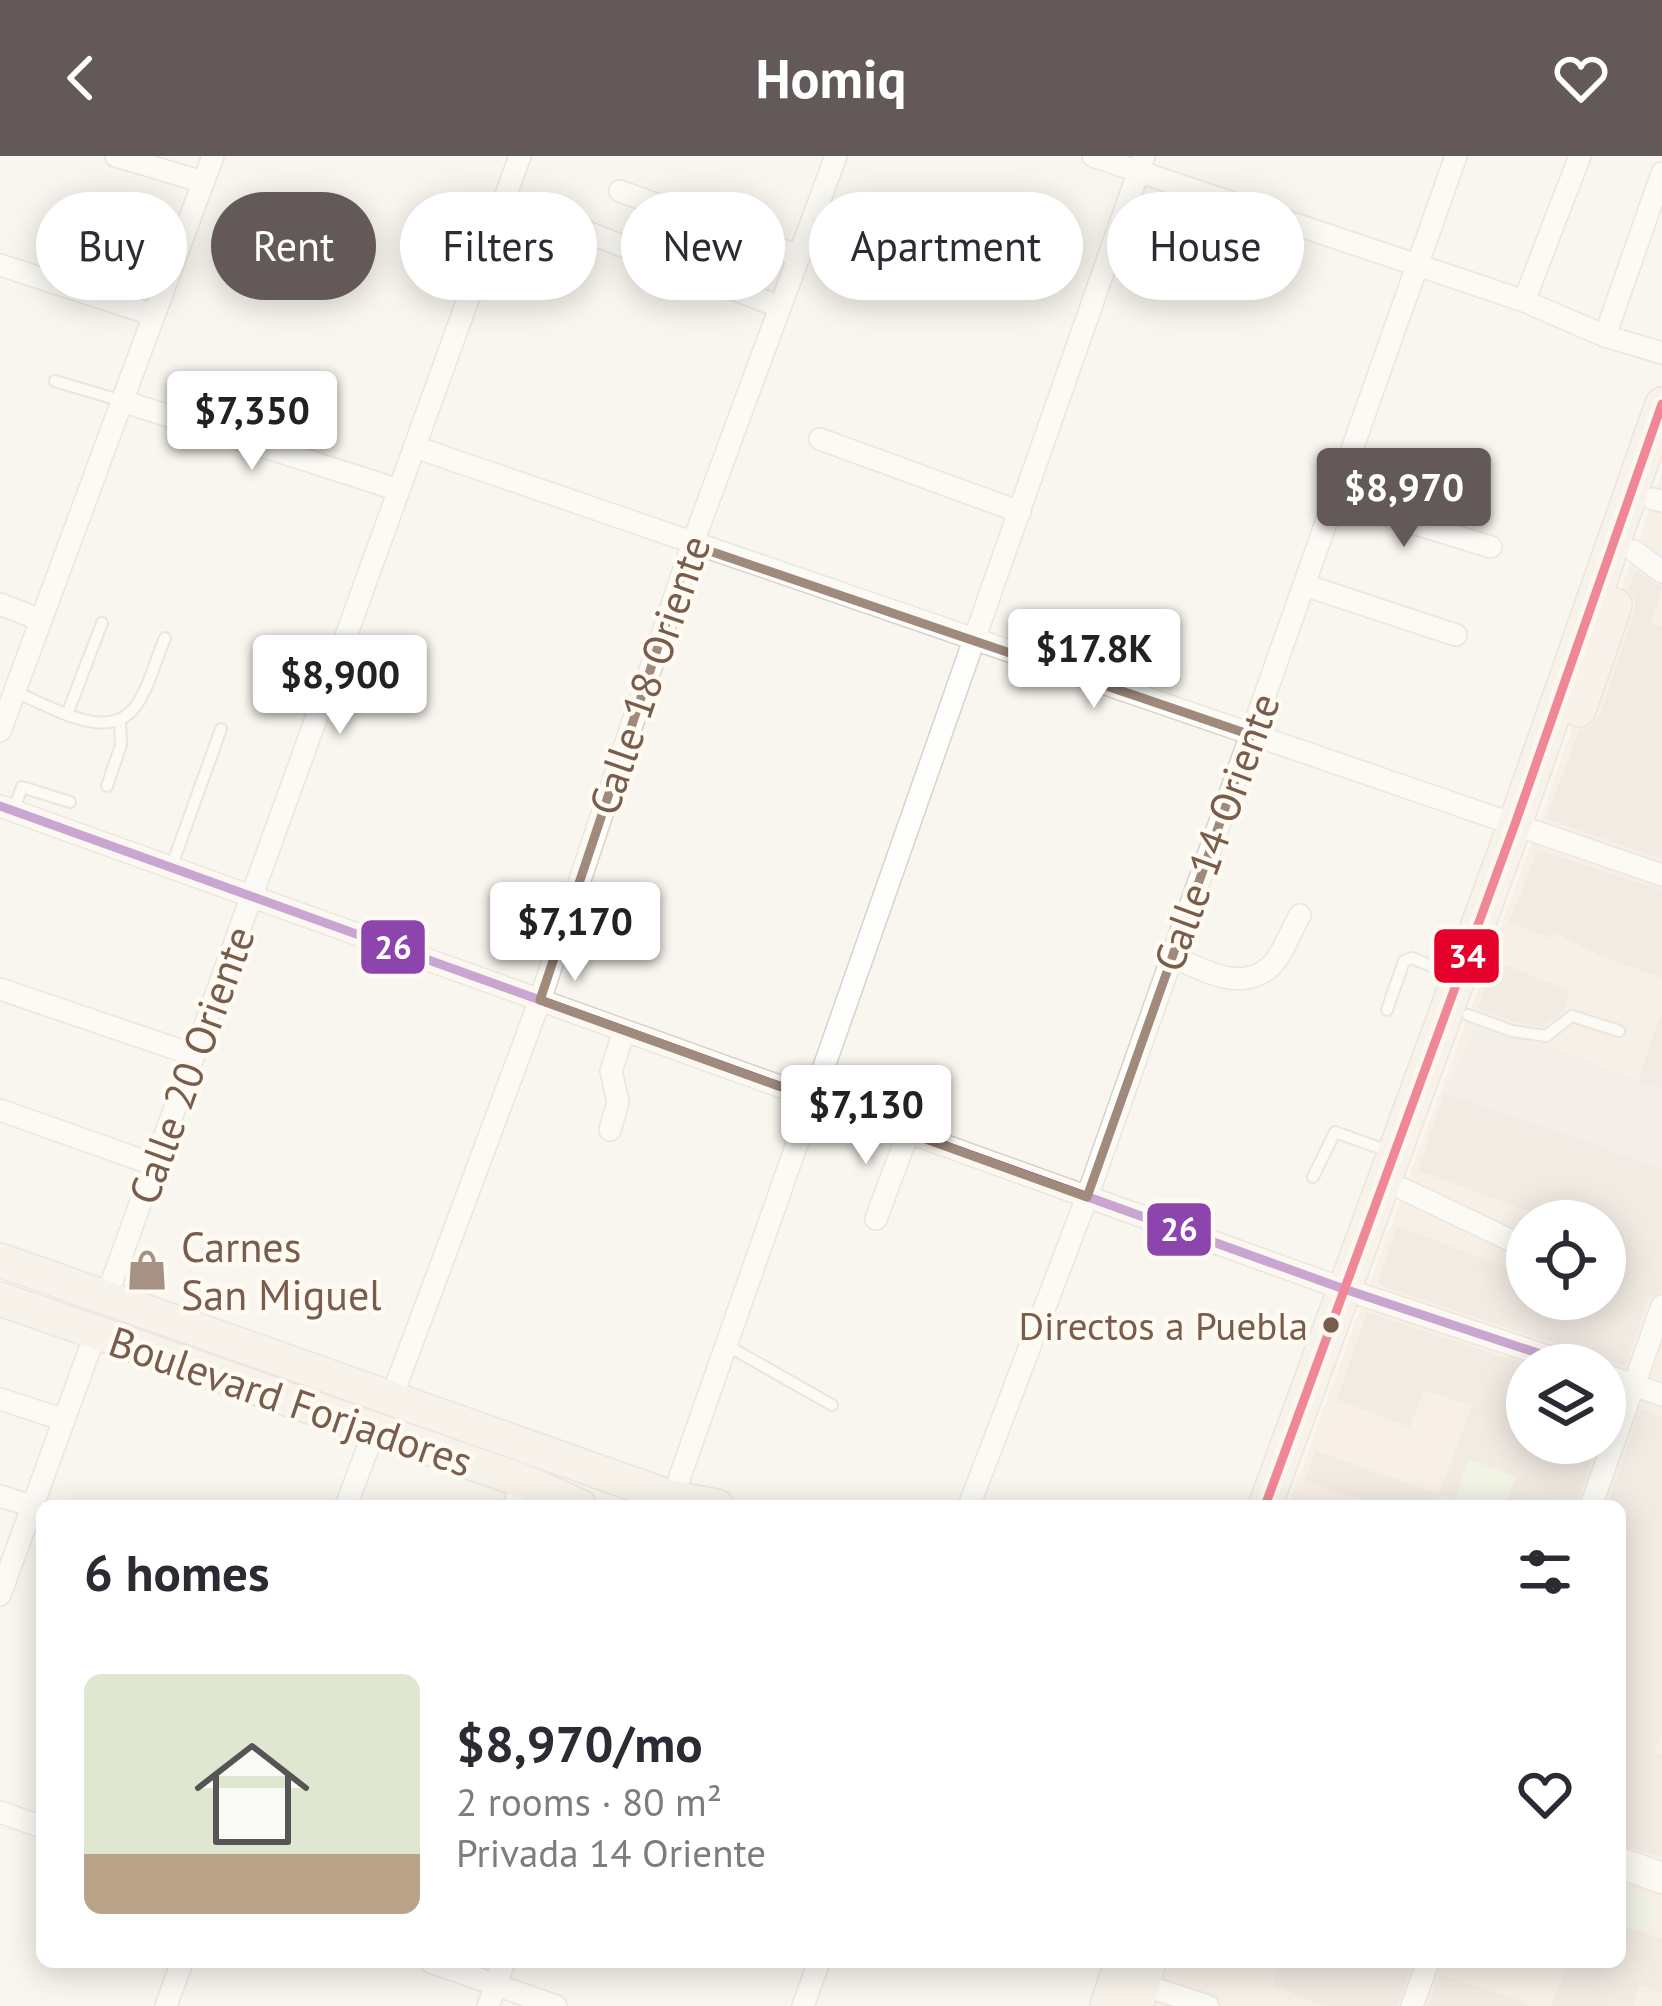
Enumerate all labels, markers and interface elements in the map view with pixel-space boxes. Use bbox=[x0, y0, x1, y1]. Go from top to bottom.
text: Homiq bbox=[755, 43, 907, 113]
icon: back bbox=[48, 45, 114, 111]
icon: heart bbox=[1548, 45, 1614, 111]
chip: Buy bbox=[36, 192, 187, 300]
chip: Rent bbox=[211, 192, 376, 300]
chip: Filters bbox=[400, 192, 597, 300]
chip: New bbox=[621, 192, 785, 300]
chip: Apartment bbox=[809, 192, 1083, 300]
chip: House bbox=[1107, 192, 1304, 300]
pin: $7,350 bbox=[154, 371, 350, 473]
text: $7,350 bbox=[194, 384, 310, 435]
pin: $8,970 bbox=[1306, 448, 1502, 550]
text: $8,970 bbox=[1344, 461, 1464, 512]
street label: Calle 18 Oriente bbox=[575, 528, 723, 822]
pin: $17.8K bbox=[996, 609, 1192, 711]
text: $17.8K bbox=[1035, 622, 1153, 673]
pin: $8,900 bbox=[242, 635, 438, 737]
text: $8,900 bbox=[280, 648, 400, 699]
street label: Calle 14 Oriente bbox=[1140, 685, 1292, 979]
pin: $7,170 bbox=[477, 882, 673, 984]
text: $7,170 bbox=[517, 895, 633, 946]
street label: Calle 20 Oriente bbox=[115, 918, 267, 1212]
line badge: 26 bbox=[359, 918, 427, 976]
text: 26 bbox=[374, 925, 412, 968]
line badge: 34 bbox=[1432, 927, 1501, 985]
text: 34 bbox=[1448, 934, 1486, 977]
pin: $7,130 bbox=[768, 1065, 964, 1167]
text: $7,130 bbox=[808, 1078, 924, 1129]
map controls bbox=[1506, 1200, 1626, 1464]
button: locate bbox=[1506, 1200, 1626, 1320]
line badge: 26 bbox=[1145, 1201, 1213, 1258]
text: 26 bbox=[1160, 1207, 1198, 1250]
place label: Carnes San Miguel bbox=[181, 1219, 382, 1322]
shop icon: Carnes San Miguel bbox=[124, 1247, 170, 1293]
place label: Directos a Puebla bbox=[1018, 1300, 1308, 1351]
street label: Boulevard Forjadores bbox=[102, 1313, 480, 1489]
marker: Directos a Puebla bbox=[1320, 1314, 1342, 1336]
button: layers bbox=[1506, 1344, 1626, 1464]
text: 6 homes bbox=[84, 1539, 270, 1605]
icon: filters bbox=[1512, 1539, 1578, 1605]
text: $8,970/mo bbox=[456, 1710, 703, 1776]
icon: home bbox=[180, 1722, 324, 1866]
icon: heart bbox=[1512, 1761, 1578, 1827]
text: 2 rooms · 80 m² bbox=[456, 1776, 722, 1827]
text: Privada 14 Oriente bbox=[456, 1827, 766, 1878]

